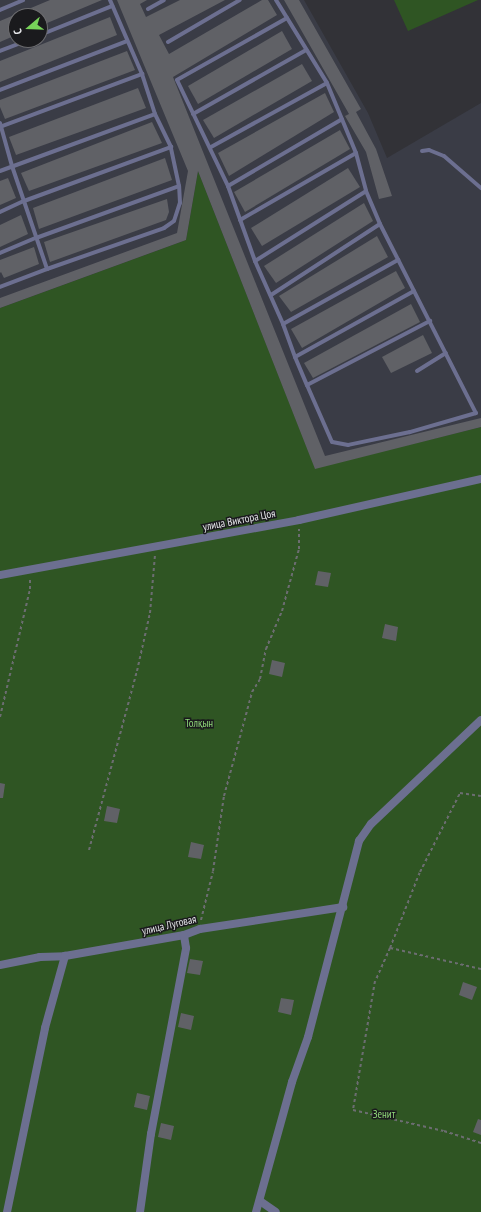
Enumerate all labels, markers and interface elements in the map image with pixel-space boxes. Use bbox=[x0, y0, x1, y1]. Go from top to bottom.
north arrow bbox=[8, 8, 48, 48]
text: С bbox=[10, 27, 25, 36]
street label: улица Виктора Цоя bbox=[202, 506, 276, 534]
park label: Толқын bbox=[185, 716, 213, 730]
street label: улица Луговая bbox=[140, 912, 198, 938]
park label: Зенит bbox=[373, 1107, 395, 1121]

